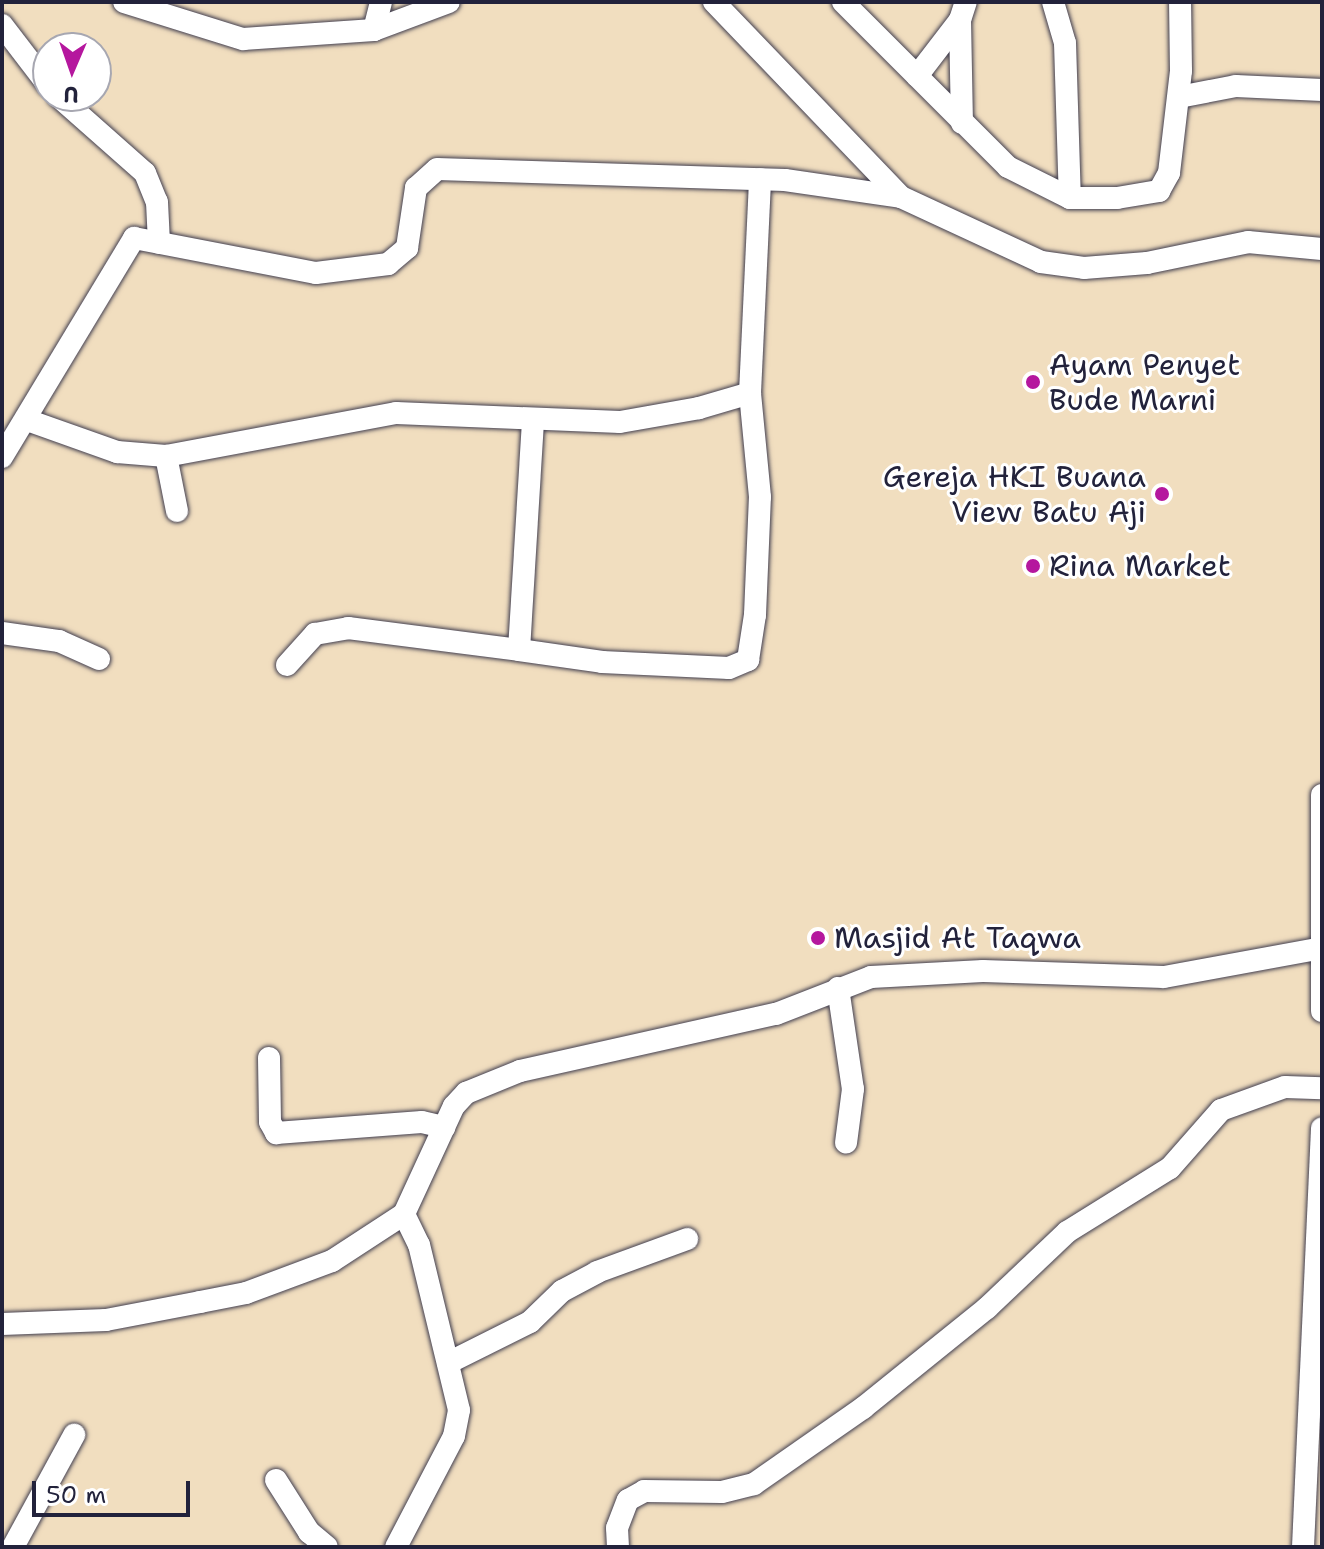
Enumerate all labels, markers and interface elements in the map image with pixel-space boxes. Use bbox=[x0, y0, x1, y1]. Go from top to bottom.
north arrow bbox=[32, 32, 112, 112]
text: U bbox=[63, 80, 79, 109]
place label: Ayam Penyet Bude Marni bbox=[1049, 347, 1240, 418]
marker: Ayam Penyet Bude Marni bbox=[1024, 373, 1042, 391]
place label: Gereja HKI Buana View Batu Aji bbox=[883, 459, 1146, 530]
marker: Gereja HKI Buana View Batu Aji bbox=[1153, 485, 1171, 503]
place label: Rina Market bbox=[1049, 548, 1231, 584]
marker: Rina Market bbox=[1024, 557, 1042, 575]
place label: Masjid At Taqwa bbox=[834, 920, 1081, 956]
marker: Masjid At Taqwa bbox=[809, 929, 827, 947]
scale bar bbox=[36, 1465, 194, 1515]
text: 50 m bbox=[46, 1479, 106, 1511]

